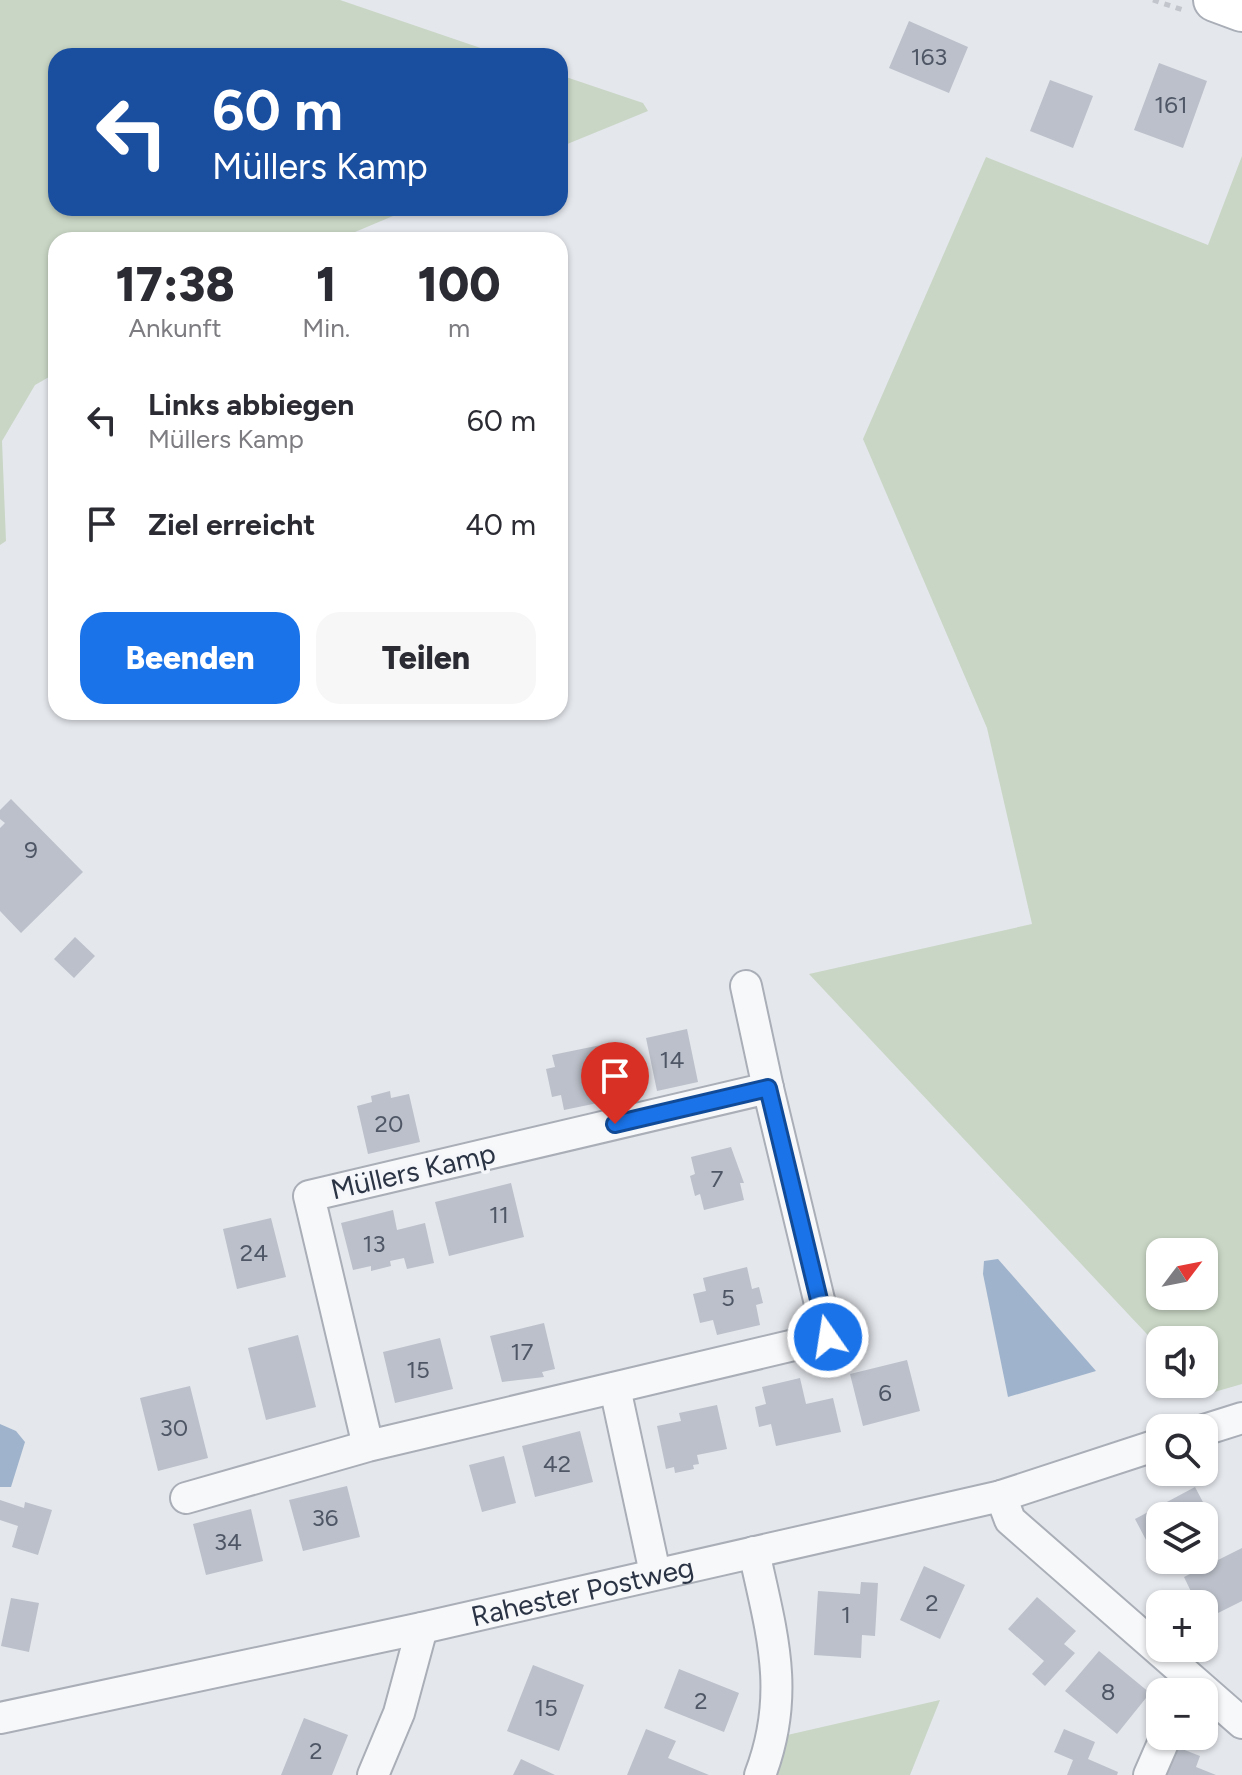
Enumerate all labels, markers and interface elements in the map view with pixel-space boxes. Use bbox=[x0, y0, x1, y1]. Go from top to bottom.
house number: 163 bbox=[911, 42, 947, 71]
text: 60 m bbox=[212, 77, 343, 144]
icon: left bbox=[80, 80, 184, 184]
house number: 161 bbox=[1154, 90, 1188, 119]
text: Müllers Kamp bbox=[212, 145, 428, 188]
text: 17:38 bbox=[115, 255, 235, 313]
text: 1 bbox=[316, 255, 336, 313]
text: 100 bbox=[418, 255, 501, 313]
text: Ankunft bbox=[128, 312, 222, 344]
text: Min. bbox=[302, 312, 350, 344]
text: m bbox=[448, 312, 470, 344]
text: Links abbiegen bbox=[148, 386, 354, 423]
icon: left bbox=[80, 398, 124, 442]
text: 60 m bbox=[467, 402, 536, 439]
text: Müllers Kamp bbox=[148, 423, 304, 455]
icon: arrive bbox=[80, 502, 124, 546]
text: Ziel erreicht bbox=[148, 506, 315, 543]
text: 40 m bbox=[465, 506, 536, 543]
button: Beenden bbox=[80, 612, 300, 704]
button: Teilen bbox=[316, 612, 536, 704]
house number: 9 bbox=[24, 835, 38, 864]
pin bbox=[581, 1042, 649, 1124]
house number: 14 bbox=[660, 1045, 684, 1074]
icon: arrive bbox=[593, 1054, 637, 1098]
house number: 20 bbox=[375, 1109, 403, 1138]
street label: Müllers Kamp bbox=[327, 1136, 499, 1206]
house number: 7 bbox=[711, 1164, 724, 1193]
house number: 11 bbox=[489, 1200, 509, 1229]
house number: 13 bbox=[363, 1229, 385, 1258]
house number: 24 bbox=[240, 1238, 268, 1267]
north arrow bbox=[1146, 1238, 1218, 1310]
map controls bbox=[1146, 1238, 1218, 1750]
house number: 5 bbox=[721, 1283, 735, 1312]
position arrow bbox=[786, 1295, 870, 1379]
button: sound bbox=[1146, 1326, 1218, 1398]
house number: 17 bbox=[511, 1337, 534, 1366]
house number: 15 bbox=[406, 1355, 430, 1384]
house number: 6 bbox=[878, 1378, 892, 1407]
house number: 30 bbox=[160, 1413, 188, 1442]
button: search bbox=[1146, 1414, 1218, 1486]
house number: 42 bbox=[543, 1449, 571, 1478]
button: layers bbox=[1146, 1502, 1218, 1574]
house number: 36 bbox=[312, 1503, 338, 1532]
house number: 34 bbox=[214, 1527, 242, 1556]
street label: Rahester Postweg bbox=[468, 1550, 697, 1633]
house number: 2 bbox=[925, 1588, 939, 1617]
button: + bbox=[1146, 1590, 1218, 1662]
house number: 1 bbox=[841, 1600, 851, 1629]
house number: 8 bbox=[1101, 1677, 1115, 1706]
button: − bbox=[1146, 1678, 1218, 1750]
house number: 2 bbox=[694, 1686, 708, 1715]
house number: 15 bbox=[534, 1693, 558, 1722]
house number: 2 bbox=[309, 1736, 323, 1765]

